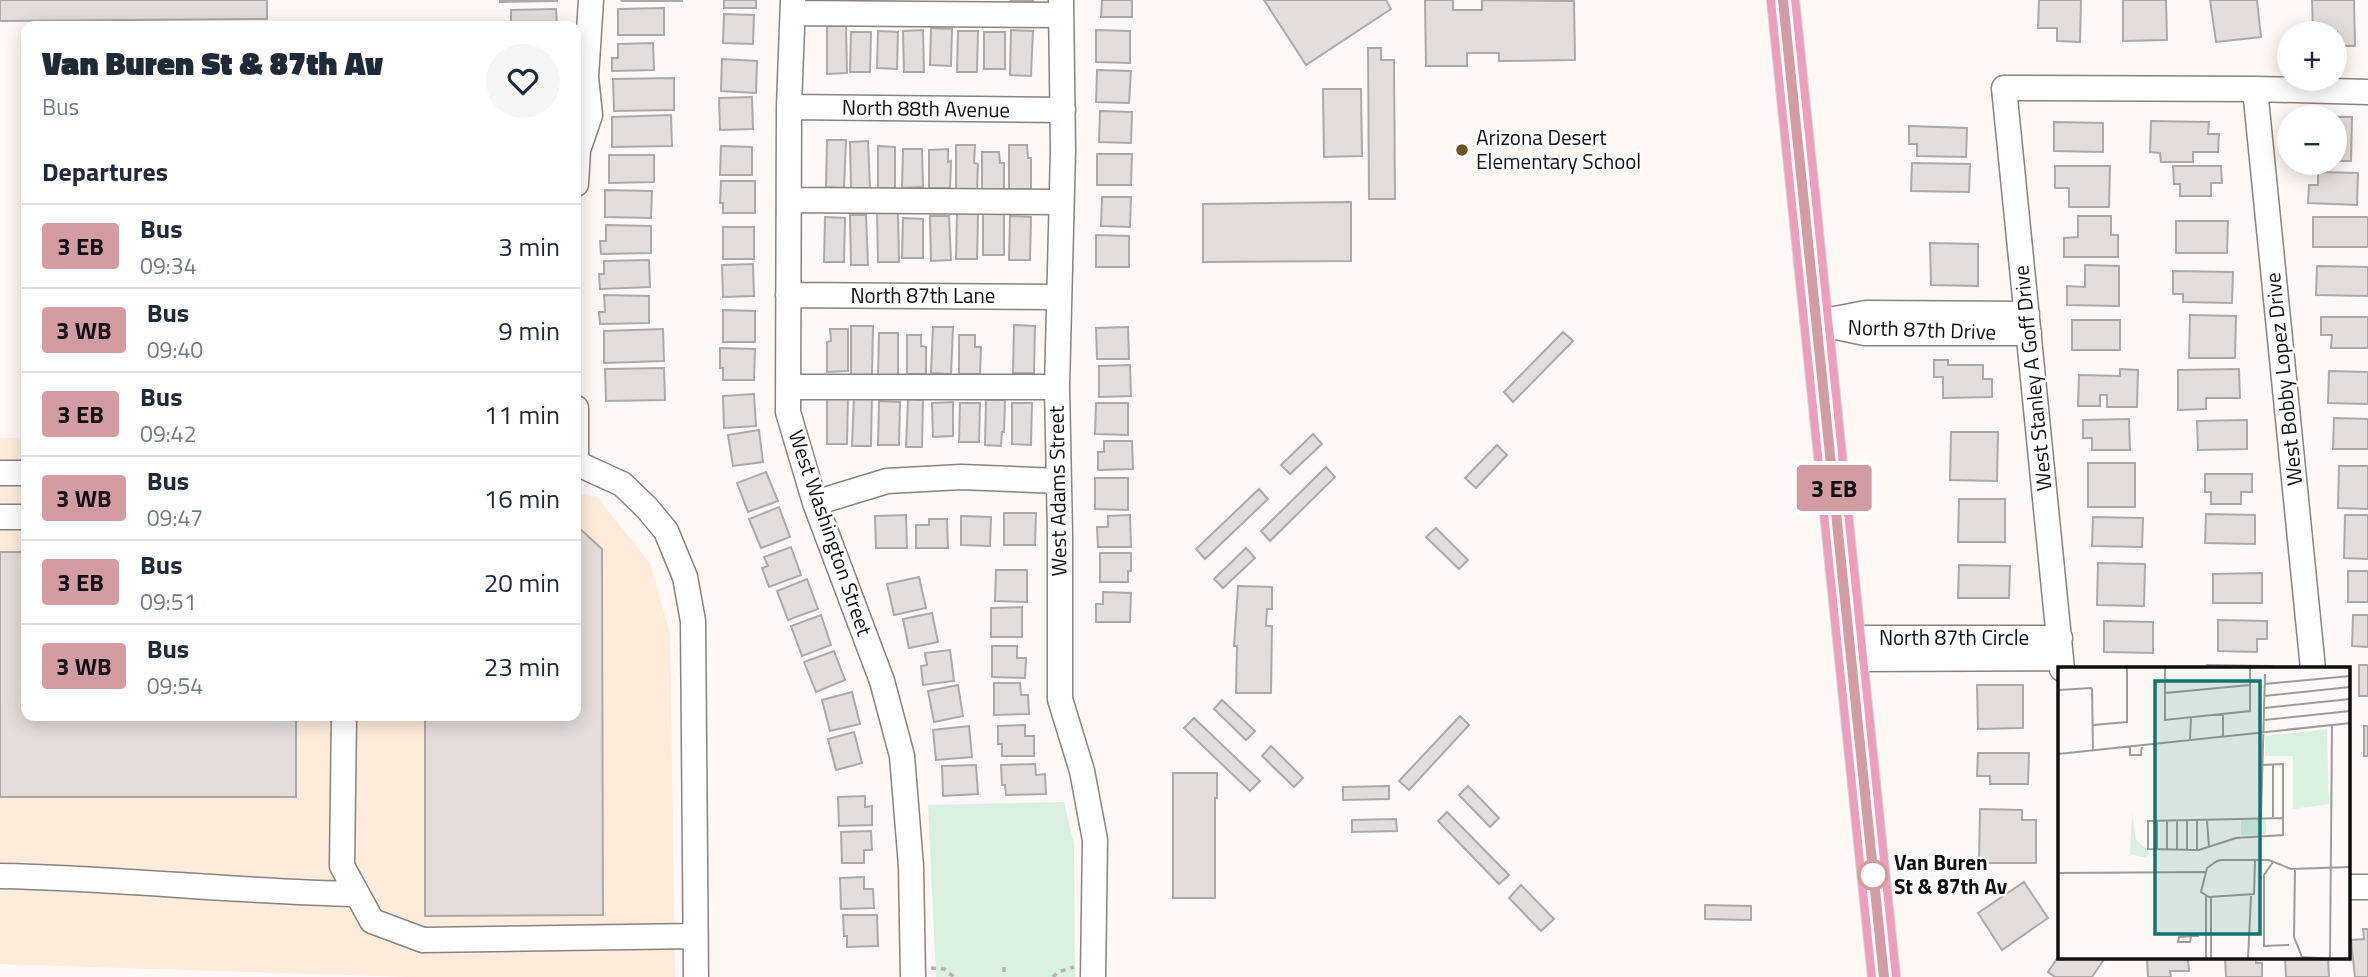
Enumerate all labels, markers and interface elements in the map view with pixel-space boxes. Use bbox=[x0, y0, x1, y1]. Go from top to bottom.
map controls bbox=[2277, 21, 2347, 175]
button: + bbox=[2277, 21, 2347, 91]
text: Van Buren St & 87th Av bbox=[42, 38, 383, 88]
button: heart bbox=[486, 44, 560, 118]
text: Bus bbox=[42, 89, 79, 124]
street label: North 88th Avenue bbox=[842, 91, 1010, 125]
button: − bbox=[2277, 105, 2347, 175]
place label: Arizona Desert Elementary School bbox=[1476, 121, 1641, 177]
marker: Arizona Desert Elementary School bbox=[1454, 142, 1470, 158]
text: Departures bbox=[42, 152, 168, 191]
text: Bus bbox=[140, 209, 182, 248]
text: 3 min bbox=[498, 227, 560, 266]
text: 3 EB bbox=[57, 228, 104, 264]
text: 09:34 bbox=[140, 248, 197, 283]
street label: West Stanley A Goff Drive bbox=[2004, 264, 2060, 492]
street label: West Bobby Lopez Drive bbox=[2256, 271, 2310, 487]
street label: North 87th Lane bbox=[851, 279, 995, 311]
text: Bus bbox=[147, 293, 189, 332]
street label: North 87th Drive bbox=[1847, 310, 1997, 348]
text: 9 min bbox=[498, 311, 560, 350]
text: 3 WB bbox=[56, 312, 112, 348]
text: 09:40 bbox=[147, 332, 203, 367]
text: Bus bbox=[140, 377, 182, 416]
text: 11 min bbox=[484, 395, 560, 434]
text: 3 EB bbox=[57, 396, 104, 432]
street label: West Adams Street bbox=[1040, 405, 1074, 577]
text: 09:42 bbox=[140, 416, 197, 451]
street label: West Washington Street bbox=[781, 426, 881, 640]
text: Bus bbox=[147, 461, 189, 500]
line badge: 3 EB bbox=[1785, 465, 1883, 511]
text: 3 EB bbox=[1811, 470, 1857, 506]
text: 16 min bbox=[484, 479, 560, 518]
text: 3 WB bbox=[56, 480, 112, 516]
text: 09:47 bbox=[147, 500, 203, 535]
text: Bus bbox=[140, 545, 182, 584]
text: 20 min bbox=[484, 563, 560, 602]
text: 3 EB bbox=[57, 564, 104, 600]
text: 09:51 bbox=[140, 584, 197, 619]
street label: North 87th Circle bbox=[1879, 621, 2029, 653]
text: Bus bbox=[147, 629, 189, 668]
text: 23 min bbox=[484, 647, 560, 686]
text: 3 WB bbox=[56, 648, 112, 684]
inset map bbox=[2058, 667, 2350, 960]
text: 09:54 bbox=[147, 668, 203, 703]
place label: Van Buren St & 87th Av bbox=[1894, 846, 2008, 902]
marker: Van Buren St & 87th Av bbox=[1858, 860, 1888, 890]

